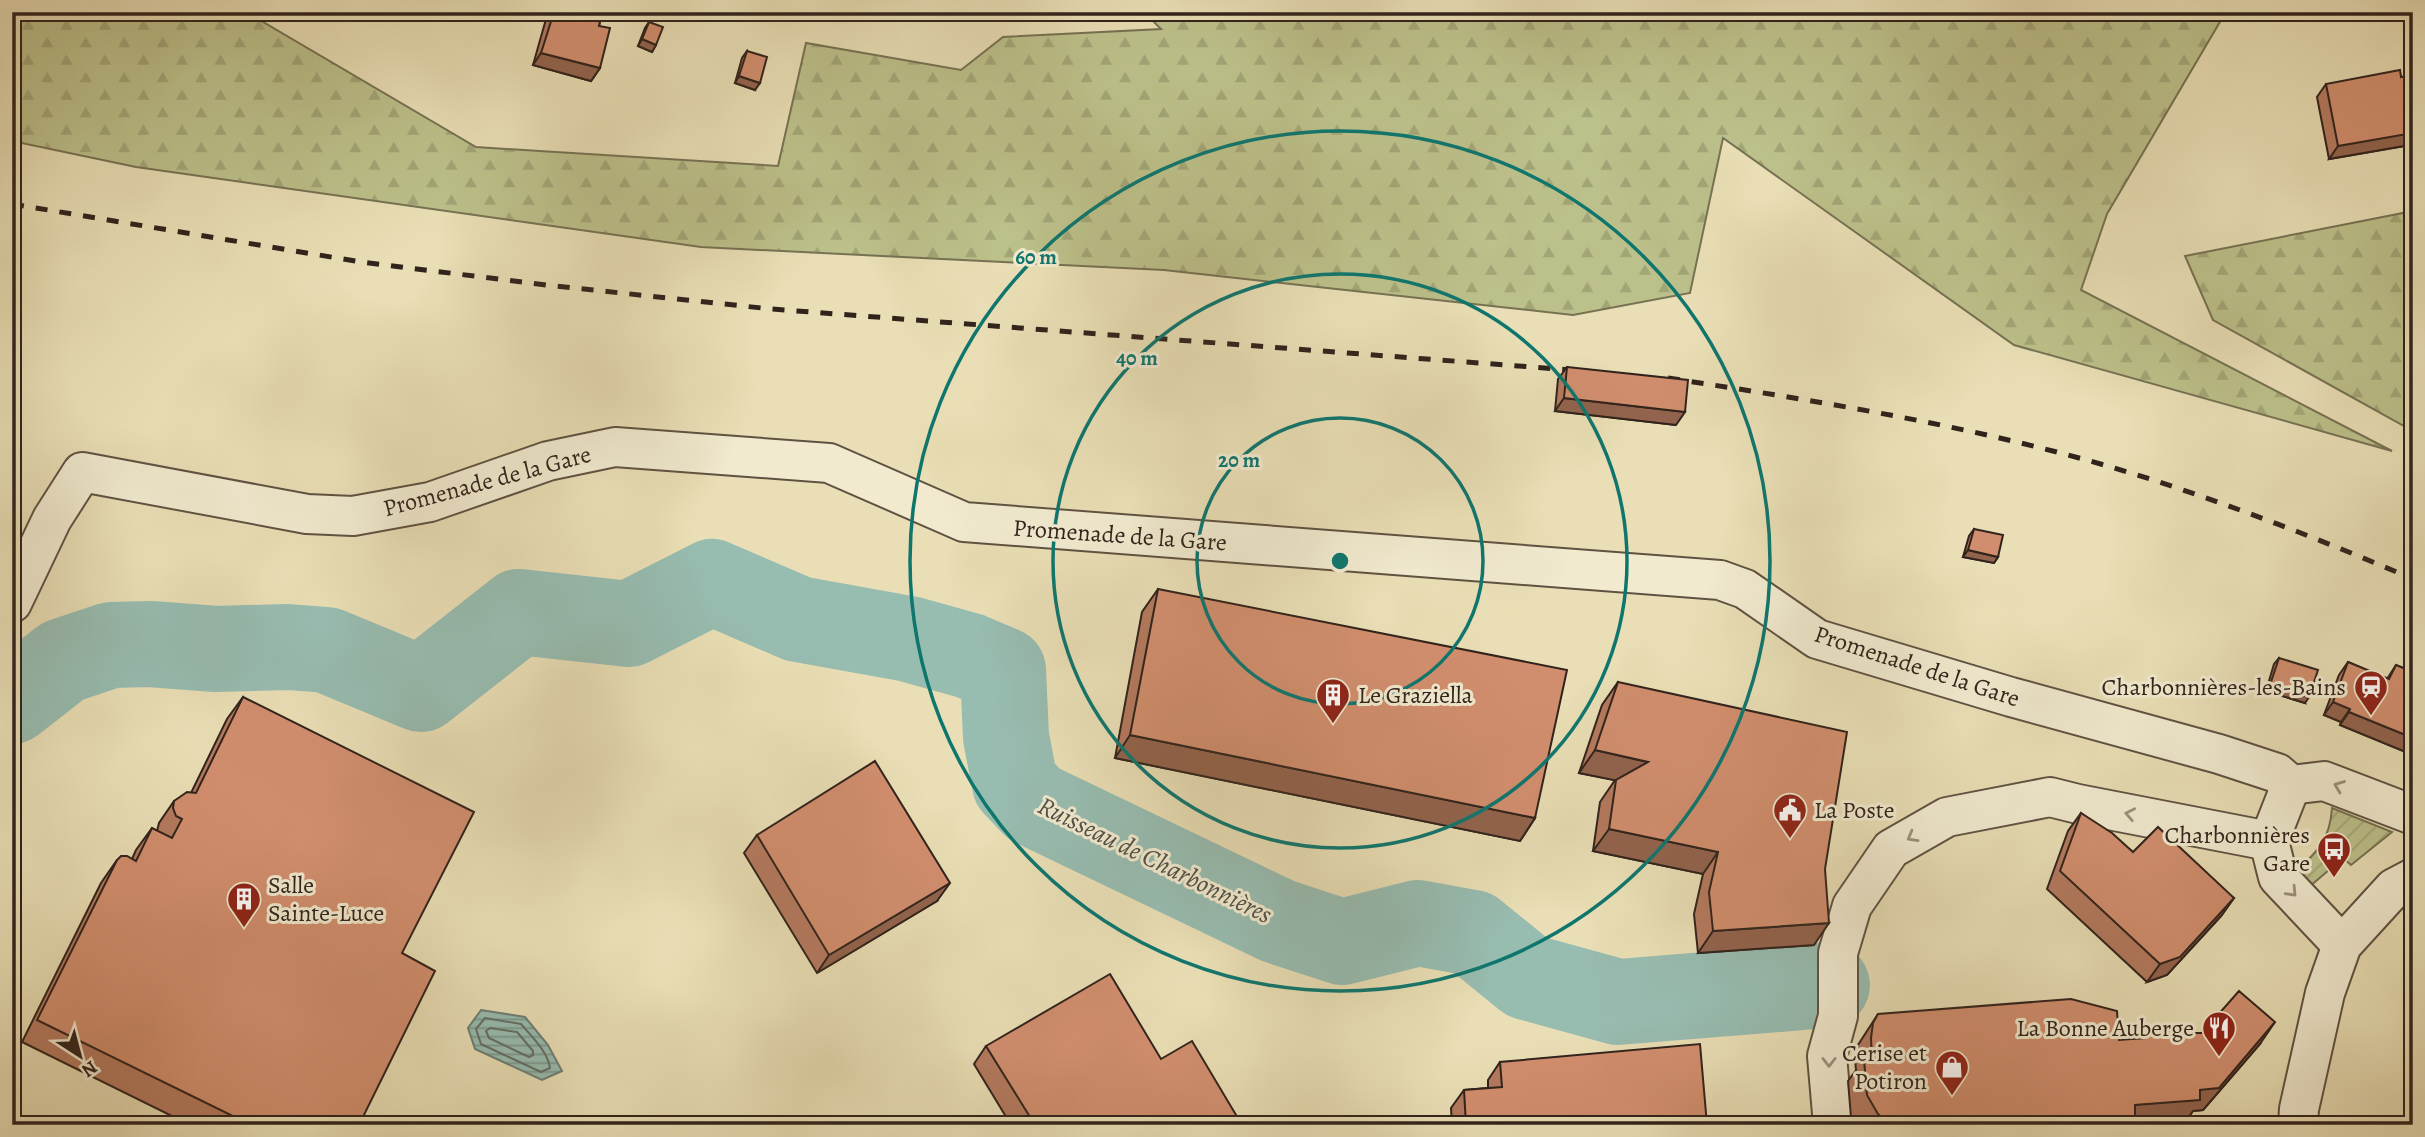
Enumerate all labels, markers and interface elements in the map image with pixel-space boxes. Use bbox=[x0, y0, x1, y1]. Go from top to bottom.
text: 60 m bbox=[1015, 243, 1057, 271]
text: 40 m bbox=[1116, 344, 1158, 372]
street label: Promenade de la Gare bbox=[379, 438, 595, 524]
text: 20 m bbox=[1218, 446, 1260, 474]
street label: Promenade de la Gare bbox=[1012, 512, 1228, 558]
centre of rings bbox=[1328, 549, 1352, 573]
street label: Promenade de la Gare bbox=[1810, 618, 2024, 714]
station icon: Charbonnières-les-Bains bbox=[2352, 668, 2390, 717]
place label: Charbonnières-les-Bains bbox=[2102, 671, 2346, 703]
building icon: Le Graziella bbox=[1314, 676, 1352, 725]
place label: Le Graziella bbox=[1358, 679, 1474, 711]
one-way arrow bbox=[2334, 781, 2346, 795]
water label: Ruisseau de Charbonnières bbox=[1032, 788, 1278, 932]
public building icon: La Poste bbox=[1771, 791, 1809, 840]
place label: La Poste bbox=[1814, 794, 1895, 826]
one-way arrow bbox=[2124, 807, 2136, 822]
place label: Charbonnières Gare bbox=[2164, 819, 2310, 879]
one-way arrow bbox=[1906, 829, 1919, 842]
bus stop icon: Charbonnières Gare bbox=[2315, 830, 2353, 879]
place label: Salle Sainte-Luce bbox=[268, 869, 384, 929]
building icon: Salle Sainte-Luce bbox=[225, 880, 263, 929]
one-way arrow bbox=[2284, 884, 2296, 897]
restaurant icon: La Bonne Auberge bbox=[2200, 1009, 2238, 1058]
place label: La Bonne Auberge bbox=[2017, 1012, 2194, 1044]
north arrow bbox=[46, 1021, 116, 1092]
place label: Cerise et Potiron bbox=[1842, 1037, 1927, 1097]
shop icon: Cerise et Potiron bbox=[1933, 1048, 1971, 1097]
text: N bbox=[76, 1054, 103, 1084]
one-way arrow bbox=[1821, 1057, 1837, 1068]

